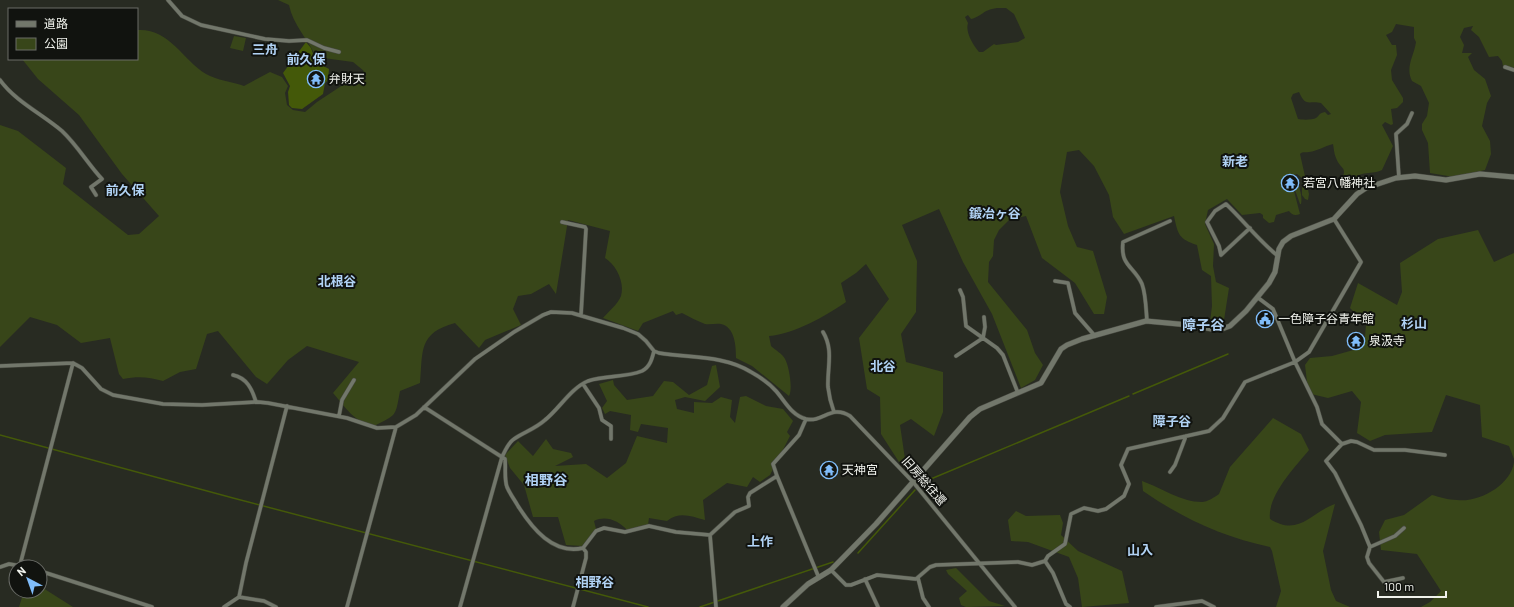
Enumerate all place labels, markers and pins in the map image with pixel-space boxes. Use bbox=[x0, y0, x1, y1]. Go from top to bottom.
temple icon: 弁財天 bbox=[306, 69, 326, 89]
place label: 弁財天 bbox=[329, 71, 365, 85]
temple icon: 若宮八幡神社 bbox=[1280, 173, 1300, 193]
place label: 若宮八幡神社 bbox=[1303, 175, 1375, 189]
public building icon: 一色障子谷青年館 bbox=[1255, 309, 1275, 329]
place label: 一色障子谷青年館 bbox=[1278, 311, 1374, 325]
temple icon: 泉汲寺 bbox=[1346, 331, 1366, 351]
place label: 泉汲寺 bbox=[1369, 333, 1405, 347]
temple icon: 天神宮 bbox=[819, 460, 839, 480]
place label: 天神宮 bbox=[842, 462, 878, 476]

